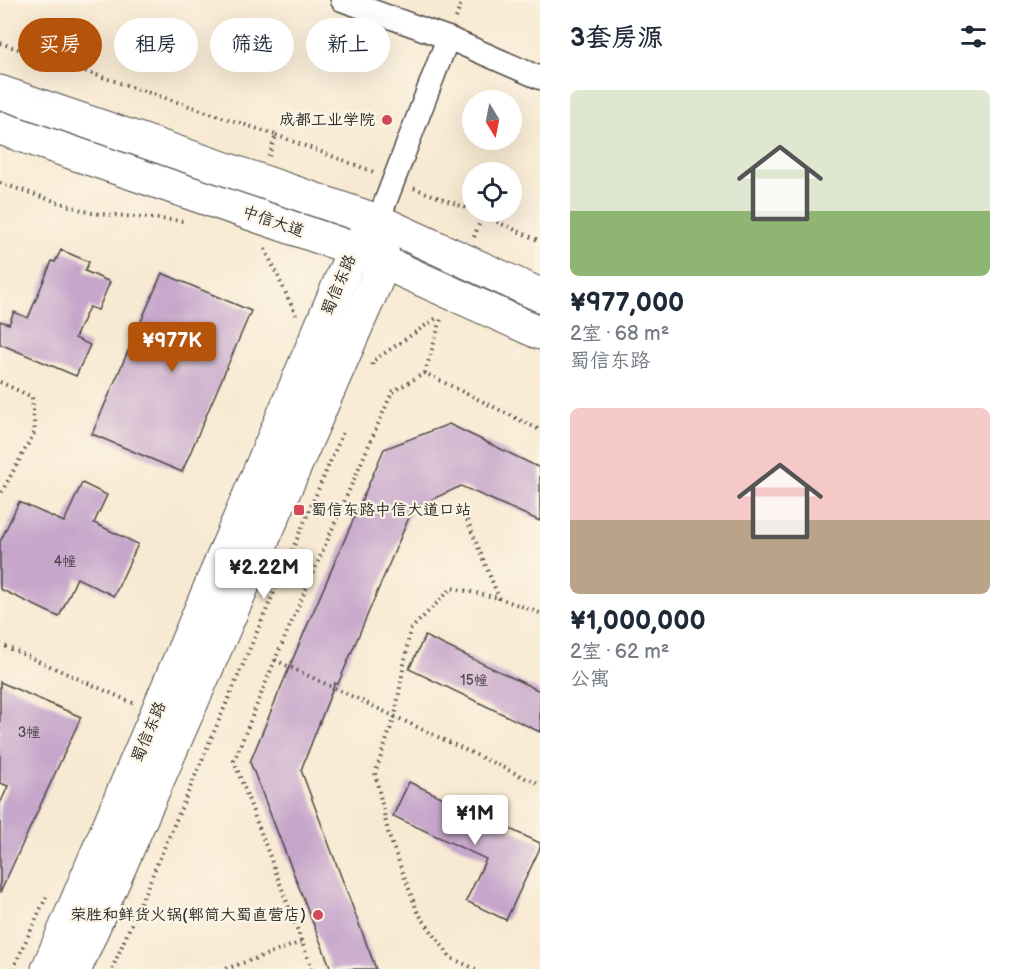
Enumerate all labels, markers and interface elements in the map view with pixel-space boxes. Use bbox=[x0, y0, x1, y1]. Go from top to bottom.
chip: 买房 bbox=[18, 18, 102, 72]
chip: 租房 bbox=[114, 18, 198, 72]
chip: 筛选 bbox=[210, 18, 294, 72]
chip: 新上 bbox=[306, 18, 390, 72]
icon: filters bbox=[957, 20, 990, 53]
text: 3套房源 bbox=[570, 23, 663, 54]
north arrow bbox=[462, 90, 522, 150]
map controls bbox=[462, 90, 522, 222]
place label: 成都工业学院 bbox=[279, 111, 375, 130]
marker: 成都工业学院 bbox=[380, 113, 394, 127]
icon: home bbox=[726, 129, 834, 237]
button: locate bbox=[462, 162, 522, 222]
street label: 中信大道 bbox=[240, 203, 306, 241]
street label: 蜀信东路 bbox=[318, 252, 360, 318]
text: ¥977,000 bbox=[570, 288, 684, 319]
pin: ¥977K bbox=[130, 322, 214, 373]
text: 2室 · 68 m² bbox=[570, 322, 669, 346]
text: ¥977K bbox=[142, 329, 202, 353]
text: 蜀信东路 bbox=[570, 349, 650, 373]
icon: home bbox=[726, 447, 834, 555]
place label: 蜀信东路中信大道口站 bbox=[311, 501, 471, 520]
marker: 蜀信东路中信大道口站 bbox=[292, 503, 306, 517]
pin: ¥2.22M bbox=[215, 549, 313, 600]
house number: 4幢 bbox=[54, 553, 76, 570]
text: ¥2.22M bbox=[229, 556, 299, 580]
text: ¥1,000,000 bbox=[570, 606, 706, 637]
text: 2室 · 62 m² bbox=[570, 640, 669, 664]
text: 公寓 bbox=[570, 667, 610, 691]
house number: 15幢 bbox=[460, 672, 488, 689]
street label: 蜀信东路 bbox=[128, 699, 170, 765]
house number: 3幢 bbox=[18, 724, 40, 741]
pin: ¥1M bbox=[446, 795, 504, 846]
text: ¥1M bbox=[456, 802, 494, 826]
place label: 荣胜和鲜货火锅(郫筒大蜀直营店) bbox=[70, 906, 306, 925]
marker: 荣胜和鲜货火锅(郫筒大蜀直营店) bbox=[311, 908, 325, 922]

